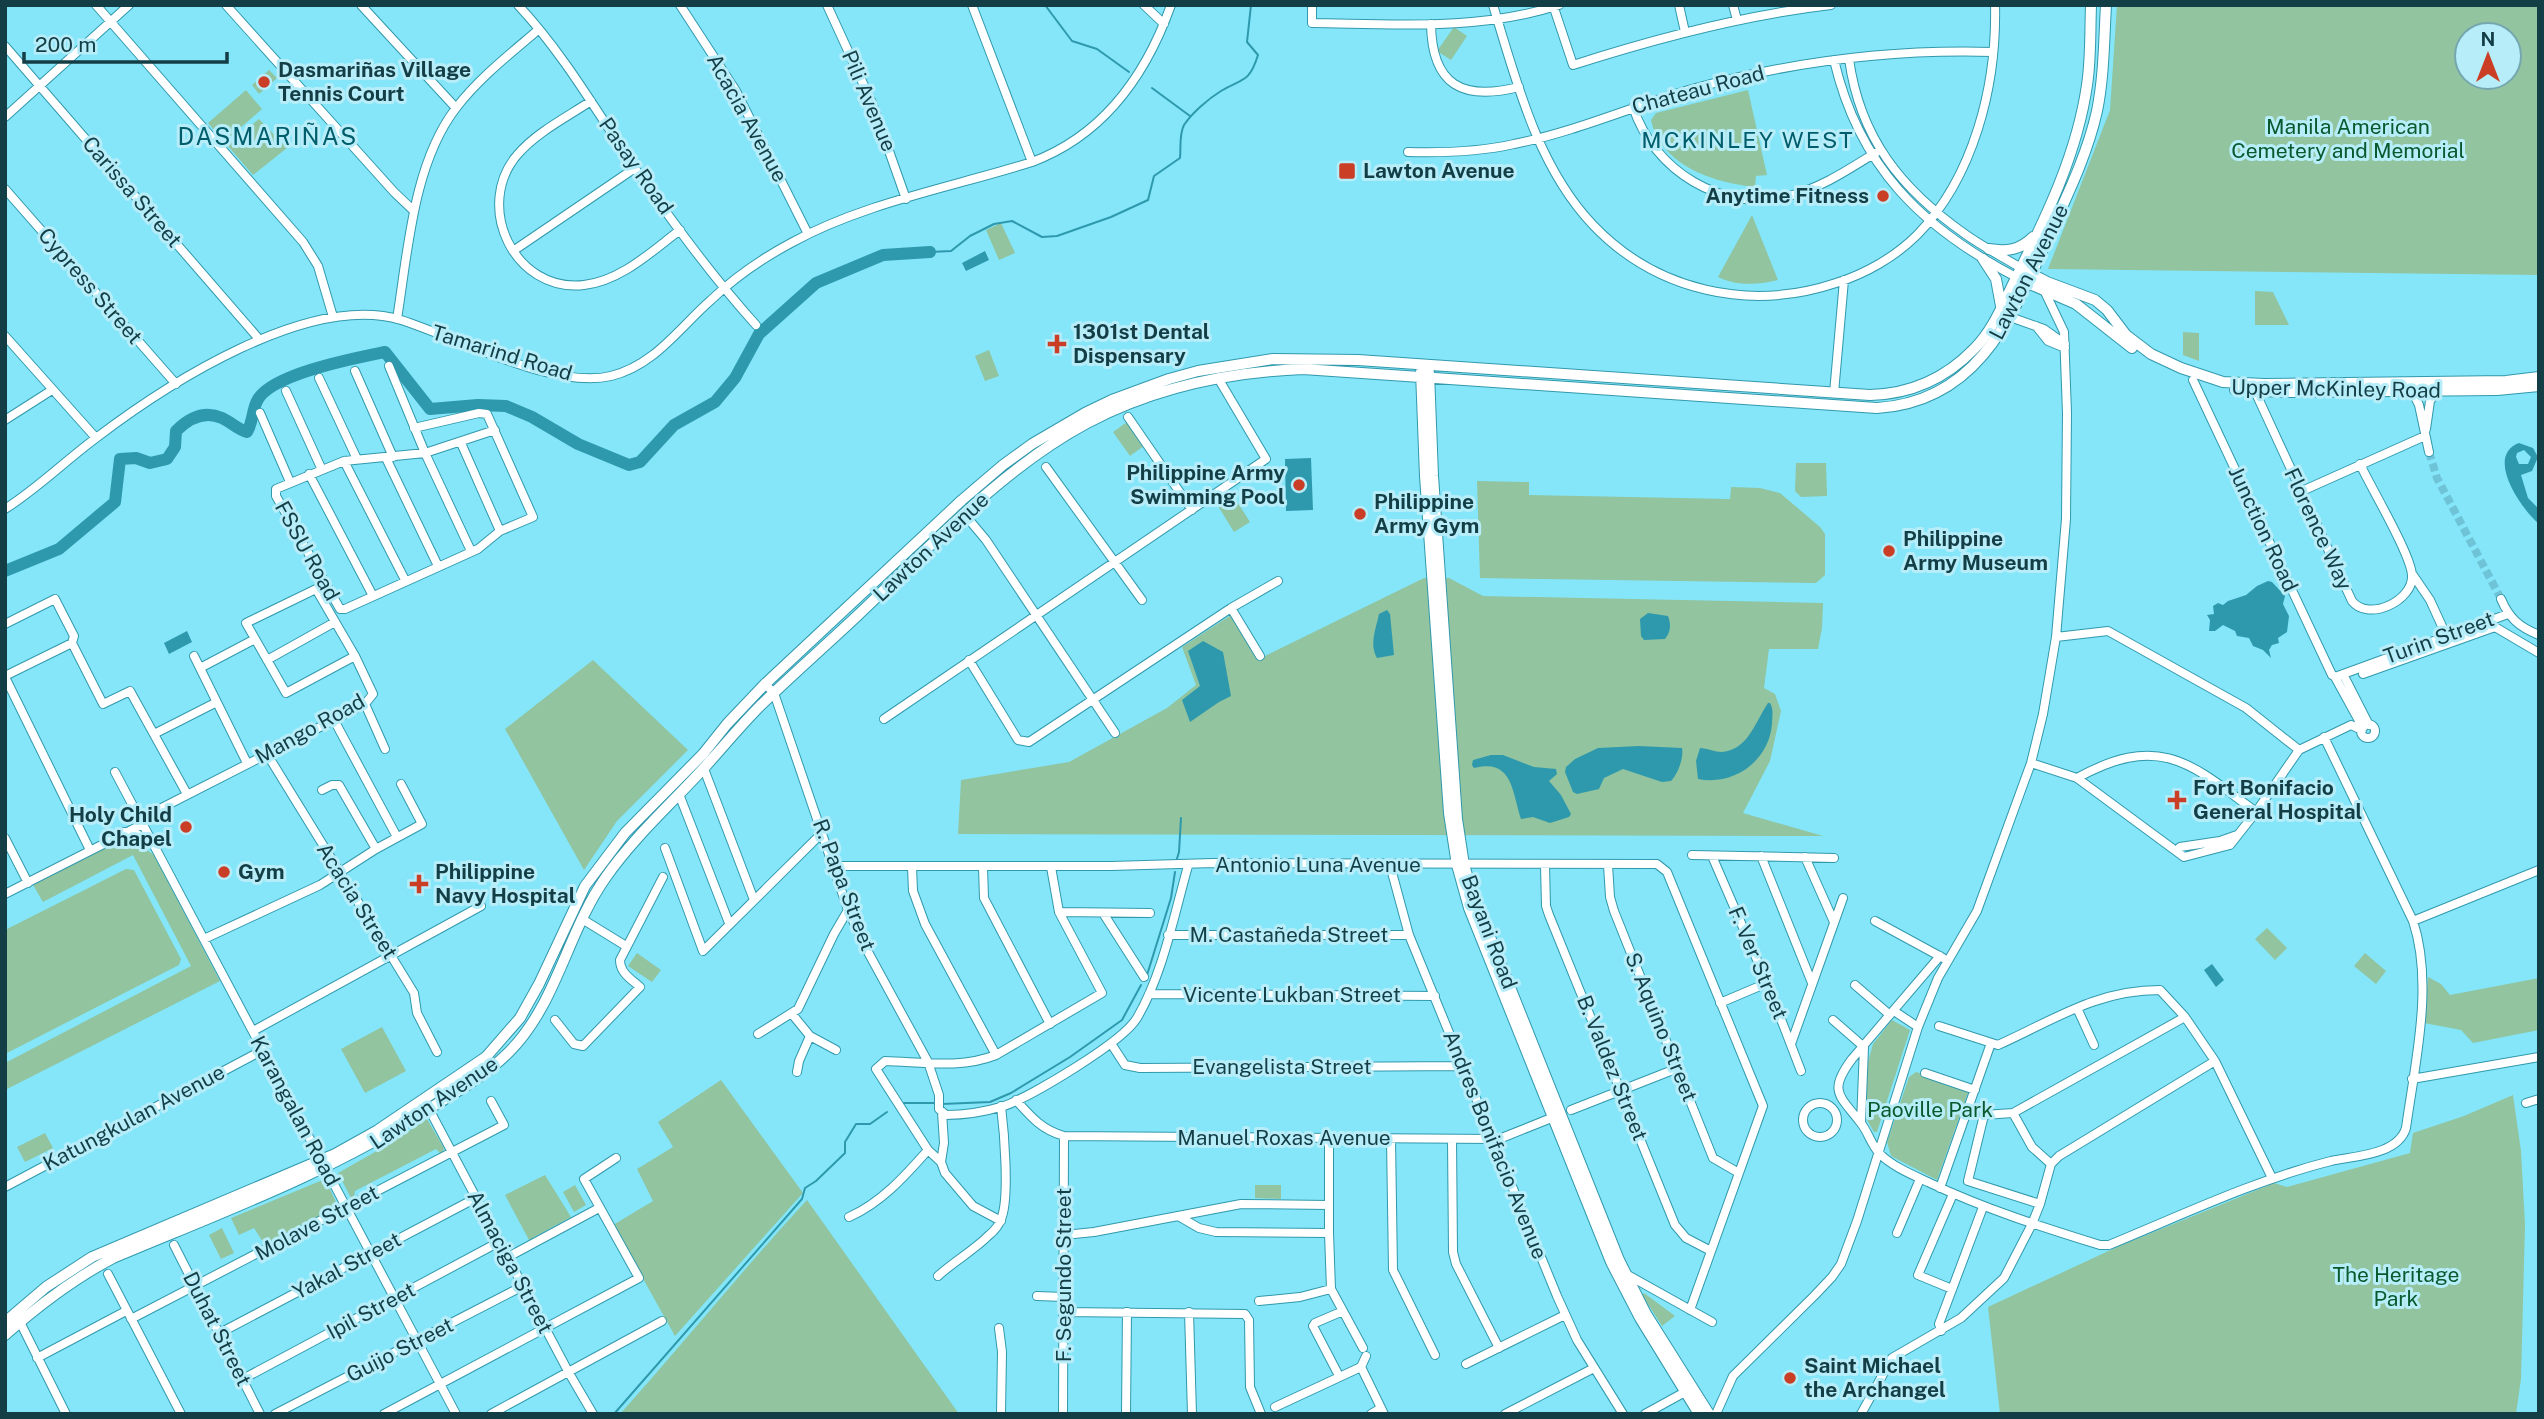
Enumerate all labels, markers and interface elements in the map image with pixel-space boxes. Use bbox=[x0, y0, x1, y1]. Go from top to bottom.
scale bar bbox=[24, 21, 228, 65]
north arrow bbox=[2453, 21, 2523, 91]
text: N bbox=[2481, 28, 2495, 50]
text: 200 m bbox=[35, 32, 96, 57]
street label: Pili Avenue bbox=[837, 46, 902, 155]
street label: Acacia Avenue bbox=[702, 49, 793, 186]
place label: Dasmariñas Village Tennis Court bbox=[278, 57, 471, 106]
street label: Chateau Road bbox=[1629, 60, 1767, 119]
marker: Dasmariñas Village Tennis Court bbox=[256, 74, 272, 90]
street label: Pasay Road bbox=[594, 112, 679, 219]
park label: Manila American Cemetery and Memorial bbox=[2231, 114, 2465, 163]
district label: DASMARIÑAS bbox=[178, 122, 358, 150]
district label: MCKINLEY WEST bbox=[1641, 126, 1855, 153]
street label: Carissa Street bbox=[77, 131, 187, 252]
place label: Lawton Avenue bbox=[1363, 158, 1515, 183]
marker: Lawton Avenue bbox=[1337, 161, 1357, 181]
place label: Anytime Fitness bbox=[1706, 183, 1869, 208]
marker: Anytime Fitness bbox=[1875, 188, 1891, 204]
street label: Lawton Avenue bbox=[1984, 200, 2073, 344]
street label: Cypress Street bbox=[33, 223, 148, 349]
street label: Tamarind Road bbox=[429, 319, 575, 386]
place label: 1301st Dental Dispensary bbox=[1073, 319, 1210, 368]
marker: 1301st Dental Dispensary bbox=[1047, 334, 1067, 354]
street label: Upper McKinley Road bbox=[2231, 374, 2441, 403]
place label: Philippine Army Swimming Pool bbox=[1126, 460, 1285, 509]
street label: Junction Road bbox=[2223, 462, 2303, 596]
street label: Florence Way bbox=[2279, 464, 2358, 594]
marker: Philippine Army Swimming Pool bbox=[1291, 477, 1307, 493]
street label: Lawton Avenue bbox=[868, 487, 994, 606]
place label: Philippine Army Gym bbox=[1374, 489, 1479, 538]
street label: FSSU Road bbox=[270, 497, 345, 605]
marker: Philippine Army Gym bbox=[1352, 506, 1368, 522]
place label: Philippine Army Museum bbox=[1903, 526, 2048, 575]
marker: Philippine Army Museum bbox=[1881, 543, 1897, 559]
street label: Turin Street bbox=[2380, 606, 2497, 669]
street label: Mango Road bbox=[251, 688, 369, 769]
place label: Fort Bonifacio General Hospital bbox=[2193, 775, 2363, 824]
marker: Fort Bonifacio General Hospital bbox=[2167, 790, 2187, 810]
place label: Holy Child Chapel bbox=[69, 802, 172, 851]
street label: R. Papa Street bbox=[808, 815, 881, 954]
marker: Holy Child Chapel bbox=[178, 819, 194, 835]
street label: Acacia Street bbox=[312, 838, 403, 963]
street label: Antonio Luna Avenue bbox=[1215, 852, 1421, 877]
place label: Gym bbox=[238, 859, 285, 884]
place label: Philippine Navy Hospital bbox=[435, 859, 576, 908]
marker: Gym bbox=[216, 864, 232, 880]
street label: Bayani Road bbox=[1456, 871, 1523, 992]
marker: Philippine Navy Hospital bbox=[409, 874, 429, 894]
street label: F. Ver Street bbox=[1723, 903, 1793, 1023]
street label: M. Castañeda Street bbox=[1190, 922, 1388, 947]
street label: S. Aquino Street bbox=[1620, 949, 1703, 1105]
street label: Vicente Lukban Street bbox=[1183, 982, 1401, 1007]
street label: B. Valdez Street bbox=[1572, 991, 1653, 1144]
street label: Andres Bonifacio Avenue bbox=[1438, 1027, 1553, 1263]
street label: Karangalan Road bbox=[245, 1031, 346, 1190]
street label: Lawton Avenue bbox=[365, 1051, 502, 1154]
street label: Evangelista Street bbox=[1192, 1054, 1372, 1079]
street label: Katungkulan Avenue bbox=[39, 1059, 229, 1176]
park label: Paoville Park bbox=[1867, 1097, 1993, 1122]
street label: Manuel Roxas Avenue bbox=[1177, 1125, 1391, 1150]
street label: Molave Street bbox=[251, 1179, 383, 1266]
street label: Almaciga Street bbox=[462, 1186, 559, 1337]
street label: F. Segundo Street bbox=[1051, 1188, 1076, 1362]
street label: Yakal Street bbox=[288, 1227, 405, 1305]
park label: The Heritage Park bbox=[2332, 1262, 2460, 1311]
street label: Duhat Street bbox=[178, 1268, 257, 1390]
street label: Ipil Street bbox=[322, 1277, 419, 1344]
street label: Guijo Street bbox=[342, 1312, 457, 1387]
place label: Saint Michael the Archangel bbox=[1804, 1353, 1946, 1402]
marker: Saint Michael the Archangel bbox=[1782, 1370, 1798, 1386]

